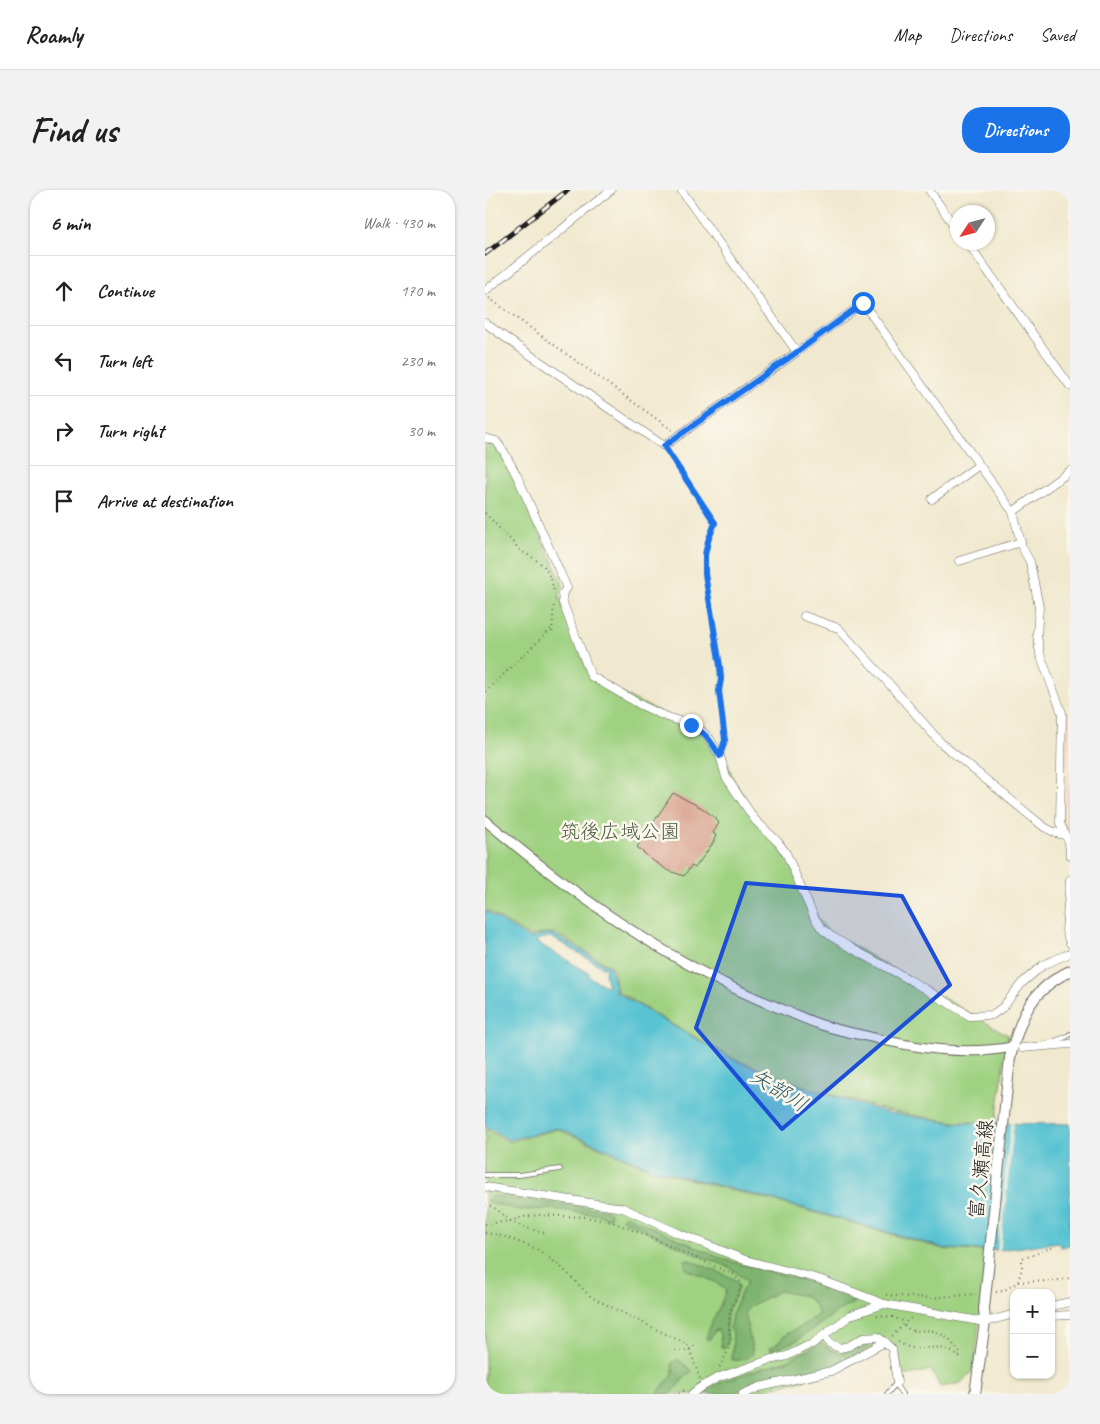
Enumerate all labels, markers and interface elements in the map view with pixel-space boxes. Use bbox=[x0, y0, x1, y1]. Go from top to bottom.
text: Roamly bbox=[25, 20, 82, 50]
text: Map bbox=[894, 24, 921, 46]
text: Directions bbox=[949, 24, 1012, 46]
text: Saved bbox=[1040, 24, 1075, 46]
button: Directions bbox=[962, 107, 1070, 153]
text: Find us bbox=[30, 108, 117, 153]
north arrow bbox=[950, 205, 995, 250]
text: 6 min bbox=[50, 210, 91, 236]
text: Walk · 430 m bbox=[363, 213, 435, 233]
icon: ahead bbox=[50, 277, 78, 305]
text: Continue bbox=[97, 279, 154, 303]
text: 170 m bbox=[401, 281, 435, 301]
route start bbox=[852, 292, 875, 315]
icon: left bbox=[50, 347, 78, 375]
text: Turn left bbox=[97, 349, 152, 373]
text: 230 m bbox=[401, 351, 435, 371]
icon: right bbox=[50, 417, 78, 445]
text: Turn right bbox=[97, 419, 164, 443]
text: 30 m bbox=[408, 421, 435, 441]
icon: arrive bbox=[50, 487, 78, 515]
text: Arrive at destination bbox=[97, 489, 233, 513]
route end bbox=[680, 714, 703, 737]
park label: 筑後広域公園 bbox=[560, 819, 680, 844]
water label: 矢部川 bbox=[745, 1062, 813, 1118]
street label: 富久瀬高線 bbox=[963, 1118, 999, 1220]
map controls bbox=[1010, 1289, 1055, 1379]
button: + bbox=[1010, 1289, 1055, 1334]
button: − bbox=[1010, 1334, 1055, 1379]

